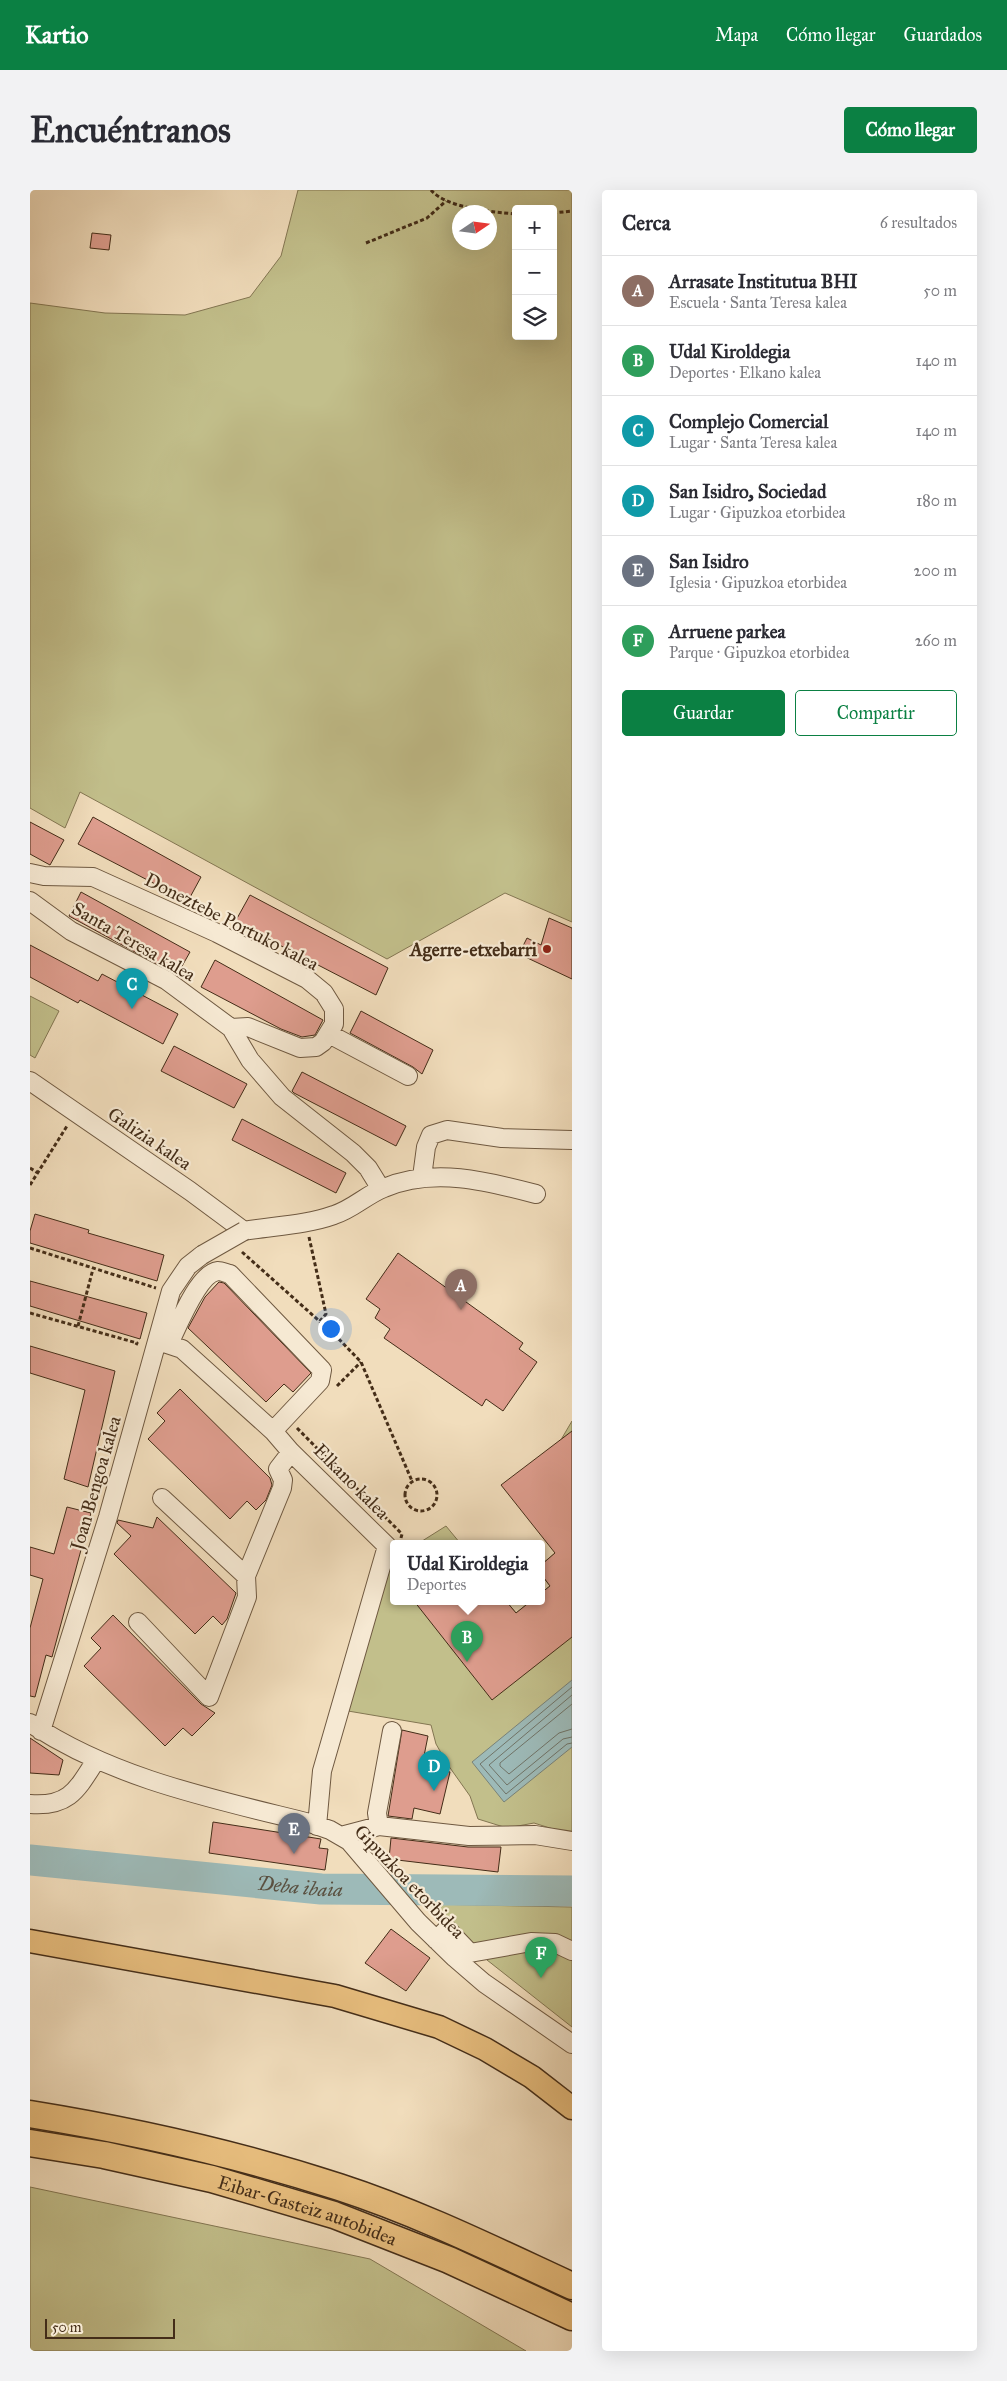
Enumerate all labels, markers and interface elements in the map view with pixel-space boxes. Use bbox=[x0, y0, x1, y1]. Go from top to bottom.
text: Kartio bbox=[25, 20, 88, 50]
text: Mapa bbox=[715, 24, 758, 46]
text: Cómo llegar bbox=[786, 24, 876, 46]
text: Guardados bbox=[904, 24, 982, 46]
button: Cómo llegar bbox=[844, 107, 977, 153]
text: Encuéntranos bbox=[30, 109, 231, 152]
north arrow bbox=[452, 205, 497, 250]
map controls bbox=[512, 205, 557, 340]
button: + bbox=[512, 205, 557, 250]
text: Cerca bbox=[622, 210, 671, 236]
text: 6 resultados bbox=[880, 213, 957, 232]
button: − bbox=[512, 250, 557, 295]
text: Arrasate Institutua BHI bbox=[669, 270, 858, 293]
text: A bbox=[633, 281, 643, 300]
text: 50 m bbox=[923, 281, 957, 300]
text: Escuela · Santa Teresa kalea bbox=[669, 293, 847, 312]
button: layers bbox=[512, 295, 557, 340]
text: Udal Kiroldegia bbox=[669, 340, 790, 363]
text: B bbox=[633, 351, 643, 370]
text: 140 m bbox=[916, 351, 957, 370]
text: Deportes · Elkano kalea bbox=[669, 363, 821, 382]
text: Complejo Comercial bbox=[669, 410, 828, 433]
text: C bbox=[633, 421, 643, 440]
text: 140 m bbox=[916, 421, 957, 440]
text: Lugar · Santa Teresa kalea bbox=[669, 433, 837, 452]
text: San Isidro, Sociedad bbox=[669, 480, 826, 503]
text: D bbox=[632, 491, 644, 510]
text: 180 m bbox=[916, 491, 957, 510]
text: Lugar · Gipuzkoa etorbidea bbox=[669, 503, 846, 522]
text: San Isidro bbox=[669, 550, 749, 573]
text: E bbox=[632, 561, 644, 580]
text: 200 m bbox=[914, 561, 957, 580]
text: Iglesia · Gipuzkoa etorbidea bbox=[669, 573, 847, 592]
text: Arruene parkea bbox=[669, 620, 786, 643]
text: F bbox=[633, 631, 643, 650]
text: 260 m bbox=[915, 631, 957, 650]
text: Parque · Gipuzkoa etorbidea bbox=[669, 643, 849, 662]
button: Guardar bbox=[622, 690, 785, 736]
button: Compartir bbox=[795, 690, 957, 736]
street label: Doneztebe Portuko kalea bbox=[141, 868, 323, 976]
street label: Santa Teresa kalea bbox=[68, 897, 201, 987]
place label: Agerre-etxebarri bbox=[408, 938, 538, 962]
marker: Agerre-etxebarri bbox=[541, 943, 553, 955]
pin: C bbox=[116, 968, 148, 1009]
street label: Galizia kalea bbox=[103, 1102, 197, 1175]
pin: A bbox=[445, 1269, 477, 1310]
your location bbox=[318, 1316, 344, 1342]
street label: Joan Bengoa kalea bbox=[65, 1412, 127, 1555]
street label: Elkano kalea bbox=[309, 1439, 395, 1525]
popup bbox=[390, 1540, 545, 1605]
text: Udal Kiroldegia bbox=[407, 1552, 528, 1575]
text: Deportes bbox=[407, 1575, 466, 1594]
pin: B bbox=[451, 1621, 483, 1662]
pin: D bbox=[418, 1750, 450, 1791]
pin: E bbox=[278, 1813, 310, 1854]
street label: Gipuzkoa etorbidea bbox=[350, 1820, 470, 1944]
water label: Deba ibaia bbox=[255, 1871, 343, 1901]
pin: F bbox=[525, 1937, 557, 1978]
street label: Eibar-Gasteiz autobidea bbox=[215, 2170, 401, 2251]
scale bar bbox=[45, 2316, 175, 2339]
text: 50 m bbox=[52, 2319, 81, 2336]

